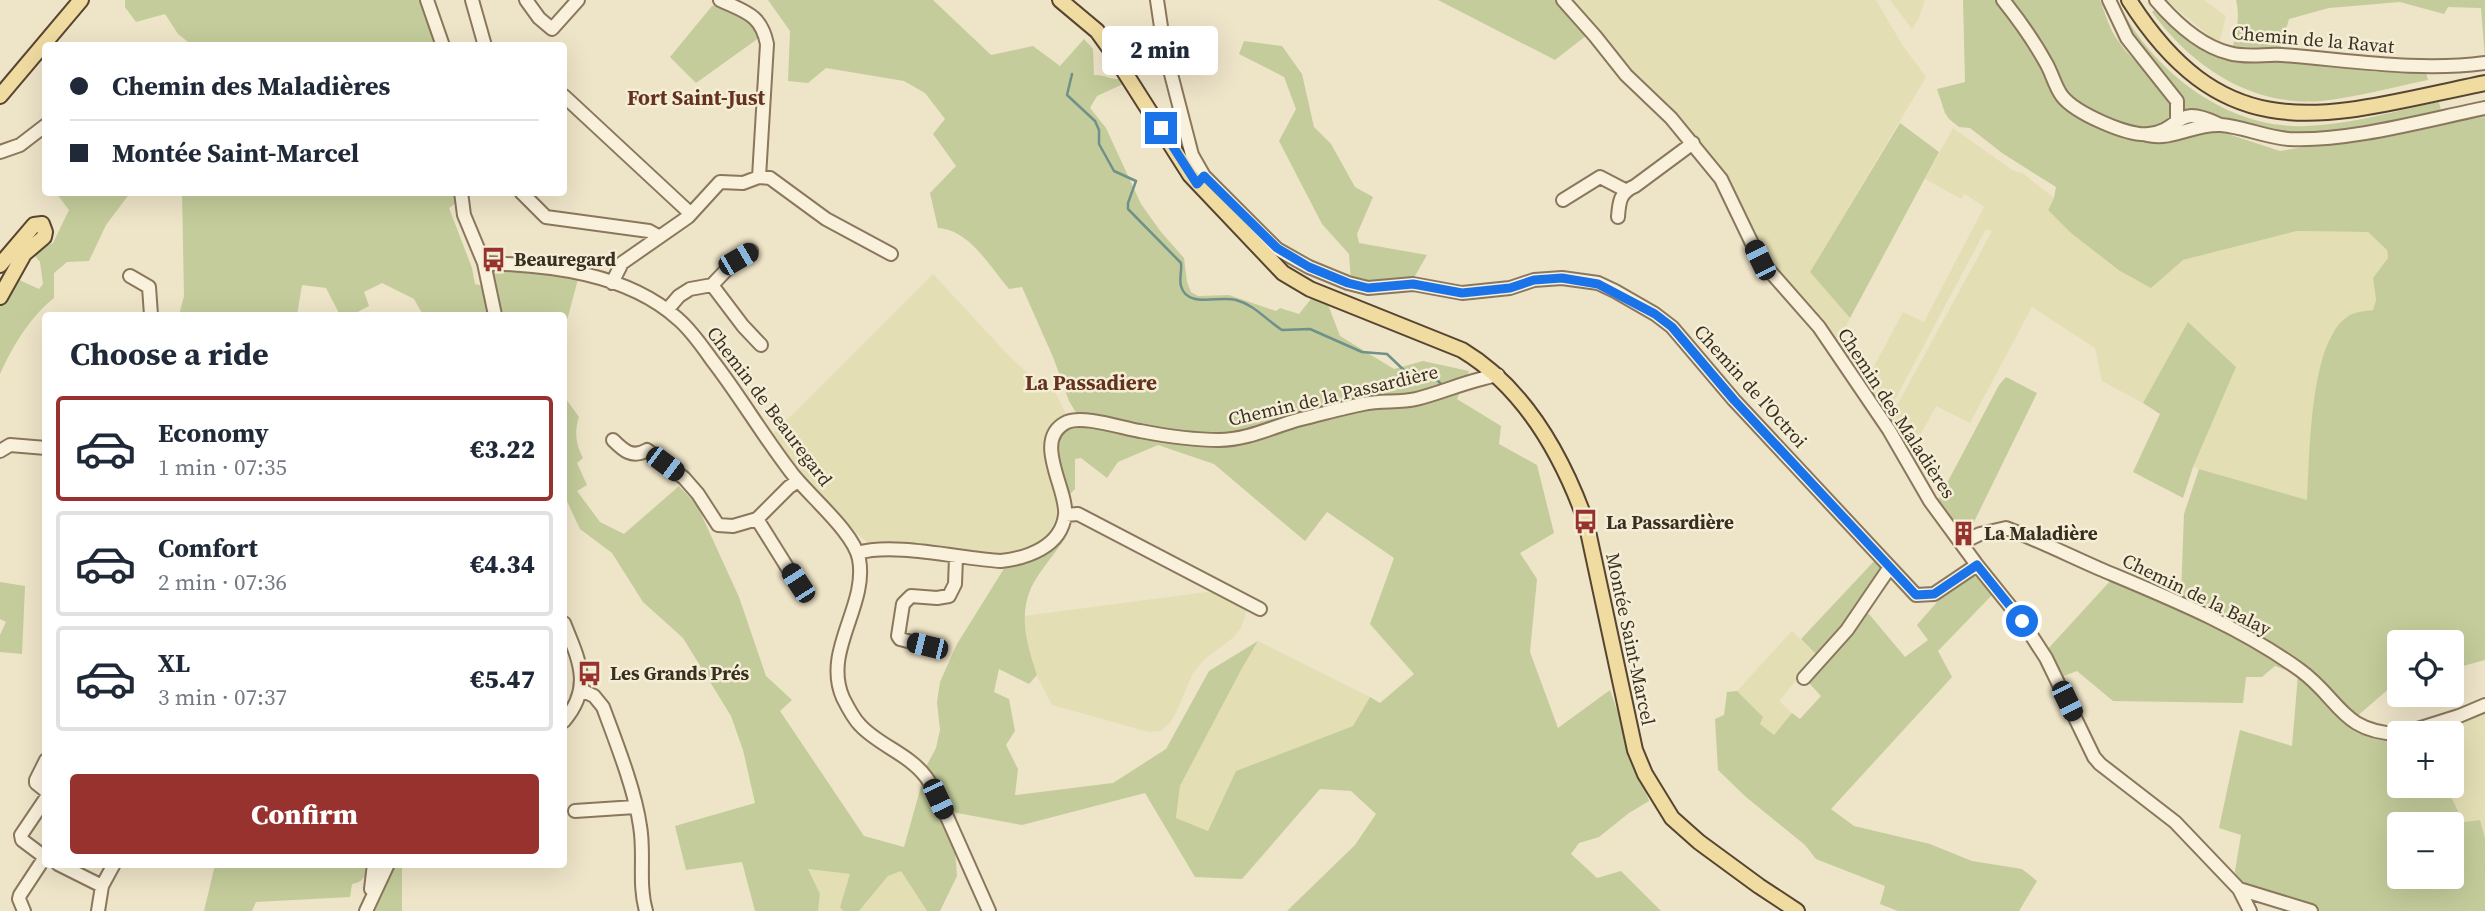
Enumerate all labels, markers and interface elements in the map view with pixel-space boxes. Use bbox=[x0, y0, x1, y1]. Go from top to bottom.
street label: Chemin de la Ravat bbox=[2231, 19, 2396, 59]
callout: 2 min bbox=[1103, 26, 1219, 76]
text: 2 min bbox=[1130, 34, 1190, 66]
text: Chemin des Maladières bbox=[112, 68, 390, 104]
district label: Fort Saint-Just bbox=[627, 83, 765, 112]
route end bbox=[1145, 112, 1177, 144]
text: Montée Saint-Marcel bbox=[112, 135, 359, 171]
car bbox=[1742, 237, 1779, 283]
car bbox=[715, 239, 762, 279]
bus stop icon: Beauregard bbox=[480, 245, 508, 273]
place label: Beauregard bbox=[514, 246, 616, 272]
street label: Chemin de l'Octroi bbox=[1689, 319, 1814, 454]
street label: Chemin de Beauregard bbox=[701, 321, 839, 492]
street label: Chemin des Maladières bbox=[1832, 323, 1962, 503]
text: Choose a ride bbox=[70, 332, 269, 376]
street label: Chemin de la Passardière bbox=[1225, 358, 1441, 432]
district label: La Passadiere bbox=[1025, 368, 1157, 397]
text: Economy bbox=[158, 415, 269, 451]
icon: car bbox=[74, 417, 137, 480]
text: €3.22 bbox=[470, 431, 535, 467]
car bbox=[642, 443, 689, 485]
text: 1 min · 07:35 bbox=[158, 451, 287, 483]
bus stop icon: La Passardière bbox=[1572, 508, 1600, 536]
place label: La Passardière bbox=[1606, 509, 1734, 535]
building icon: La Maladière bbox=[1950, 519, 1978, 547]
place label: La Maladière bbox=[1984, 520, 2098, 546]
text: Comfort bbox=[158, 530, 258, 566]
icon: car bbox=[74, 532, 137, 595]
text: €4.34 bbox=[470, 546, 535, 582]
street label: Chemin de la Balay bbox=[2118, 547, 2276, 641]
street label: Montée Saint-Marcel bbox=[1600, 550, 1662, 728]
car bbox=[778, 560, 819, 606]
text: 2 min · 07:36 bbox=[158, 566, 287, 598]
route start bbox=[2006, 605, 2038, 637]
map controls bbox=[2387, 630, 2464, 889]
button: locate bbox=[2387, 630, 2464, 707]
car bbox=[905, 631, 950, 661]
text: XL bbox=[158, 645, 190, 681]
icon: car bbox=[74, 647, 137, 710]
bus stop icon: Les Grands Prés bbox=[576, 659, 604, 687]
place label: Les Grands Prés bbox=[610, 660, 750, 686]
text: €5.47 bbox=[470, 661, 535, 697]
car bbox=[2049, 678, 2086, 724]
text: 3 min · 07:37 bbox=[158, 681, 287, 713]
button: + bbox=[2387, 721, 2464, 798]
button: Confirm bbox=[70, 774, 539, 854]
car bbox=[920, 776, 957, 822]
button: − bbox=[2387, 812, 2464, 889]

